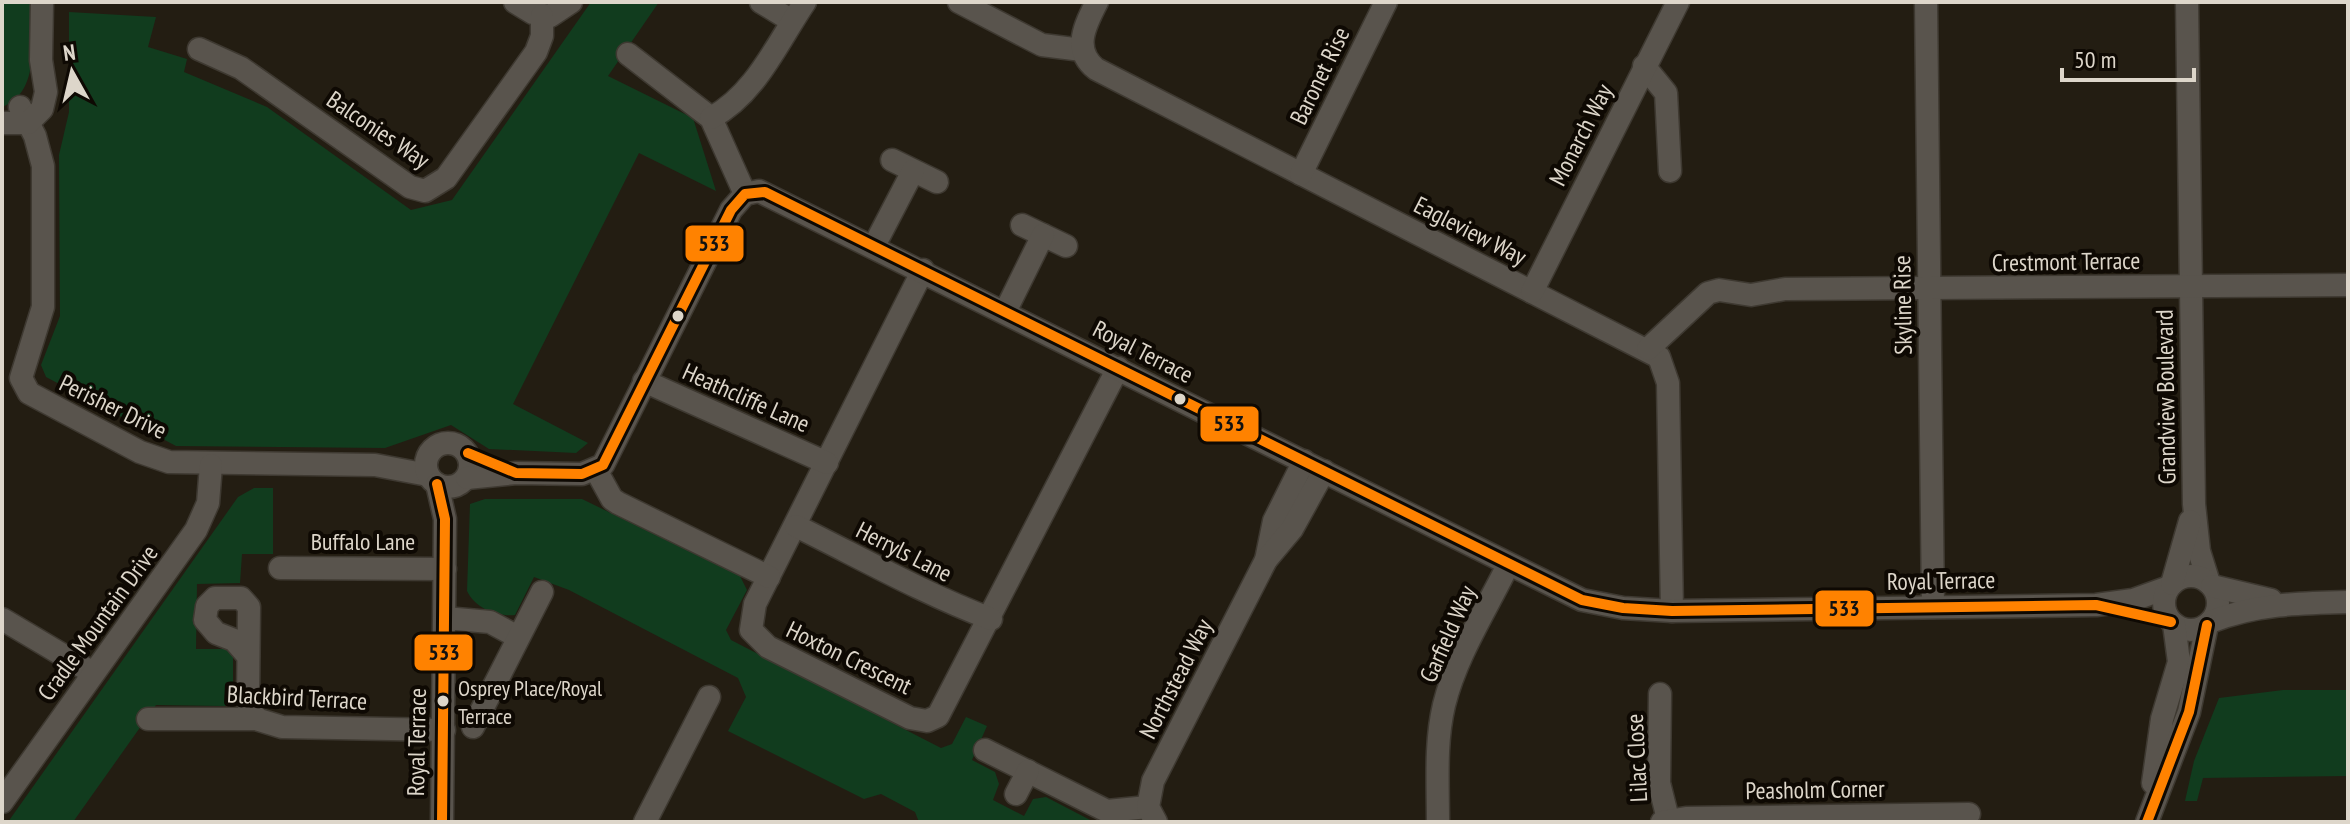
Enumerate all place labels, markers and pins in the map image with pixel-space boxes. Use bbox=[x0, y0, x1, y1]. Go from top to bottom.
unlabelled marker bbox=[670, 308, 686, 324]
unlabelled marker bbox=[1172, 391, 1188, 407]
place label: Osprey Place/Royal Terrace bbox=[458, 674, 603, 730]
marker: Osprey Place/Royal Terrace bbox=[435, 693, 451, 709]

